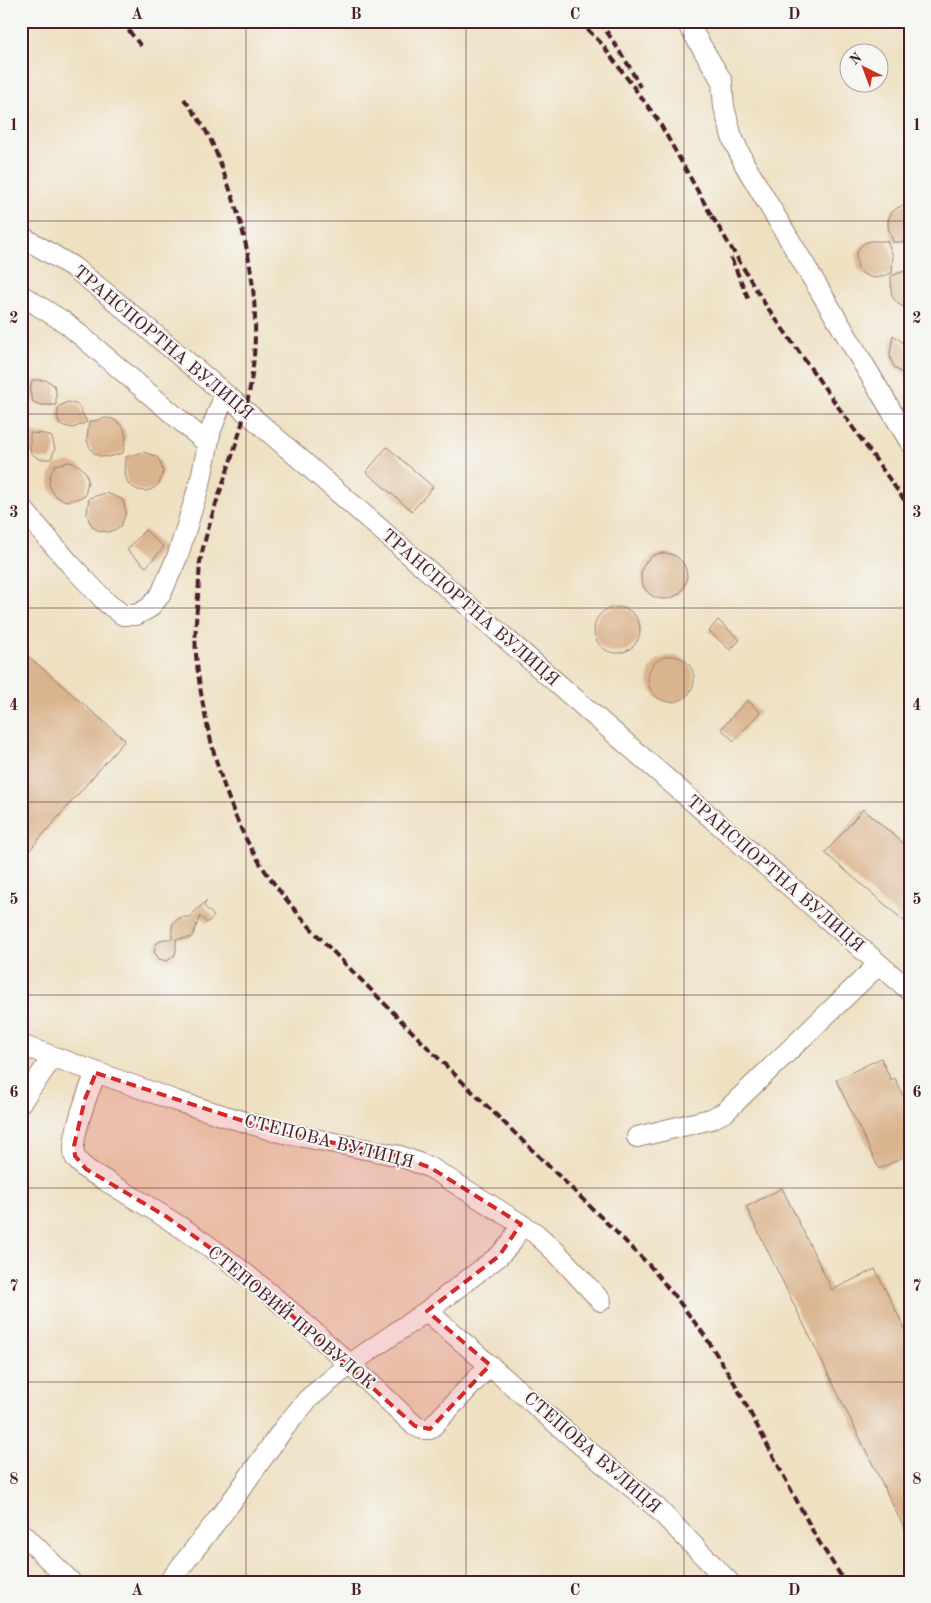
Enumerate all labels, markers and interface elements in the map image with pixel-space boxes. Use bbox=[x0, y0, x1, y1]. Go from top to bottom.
text: A bbox=[131, 7, 143, 23]
text: B bbox=[350, 7, 362, 23]
text: C bbox=[570, 7, 580, 23]
text: D bbox=[788, 7, 800, 23]
north arrow bbox=[838, 42, 888, 92]
text: N bbox=[847, 50, 865, 68]
text: 1 bbox=[9, 118, 19, 134]
text: 1 bbox=[912, 118, 922, 134]
street label: ТРАНСПОРТНА ВУЛИЦЯ bbox=[70, 263, 256, 423]
text: 2 bbox=[9, 311, 19, 327]
text: 2 bbox=[912, 311, 922, 327]
text: 3 bbox=[9, 505, 19, 521]
text: 3 bbox=[912, 505, 922, 521]
street label: ТРАНСПОРТНА ВУЛИЦЯ bbox=[378, 526, 562, 690]
text: 4 bbox=[9, 698, 19, 714]
text: 4 bbox=[912, 698, 922, 714]
street label: ТРАНСПОРТНА ВУЛИЦЯ bbox=[683, 792, 867, 956]
text: 5 bbox=[9, 892, 19, 908]
text: 5 bbox=[912, 892, 922, 908]
text: 6 bbox=[9, 1085, 19, 1101]
text: 6 bbox=[912, 1085, 922, 1101]
street label: СТЕПОВА ВУЛИЦЯ bbox=[242, 1112, 416, 1172]
street label: СТЕПОВИЙ ПРОВУЛОК bbox=[204, 1240, 381, 1393]
text: 7 bbox=[9, 1279, 19, 1295]
text: 7 bbox=[912, 1279, 922, 1295]
street label: СТЕПОВА ВУЛИЦЯ bbox=[520, 1389, 664, 1517]
text: 8 bbox=[9, 1472, 19, 1488]
text: 8 bbox=[912, 1472, 922, 1488]
text: A bbox=[131, 1583, 143, 1599]
text: B bbox=[350, 1583, 362, 1599]
text: C bbox=[570, 1583, 580, 1599]
text: D bbox=[788, 1583, 800, 1599]

